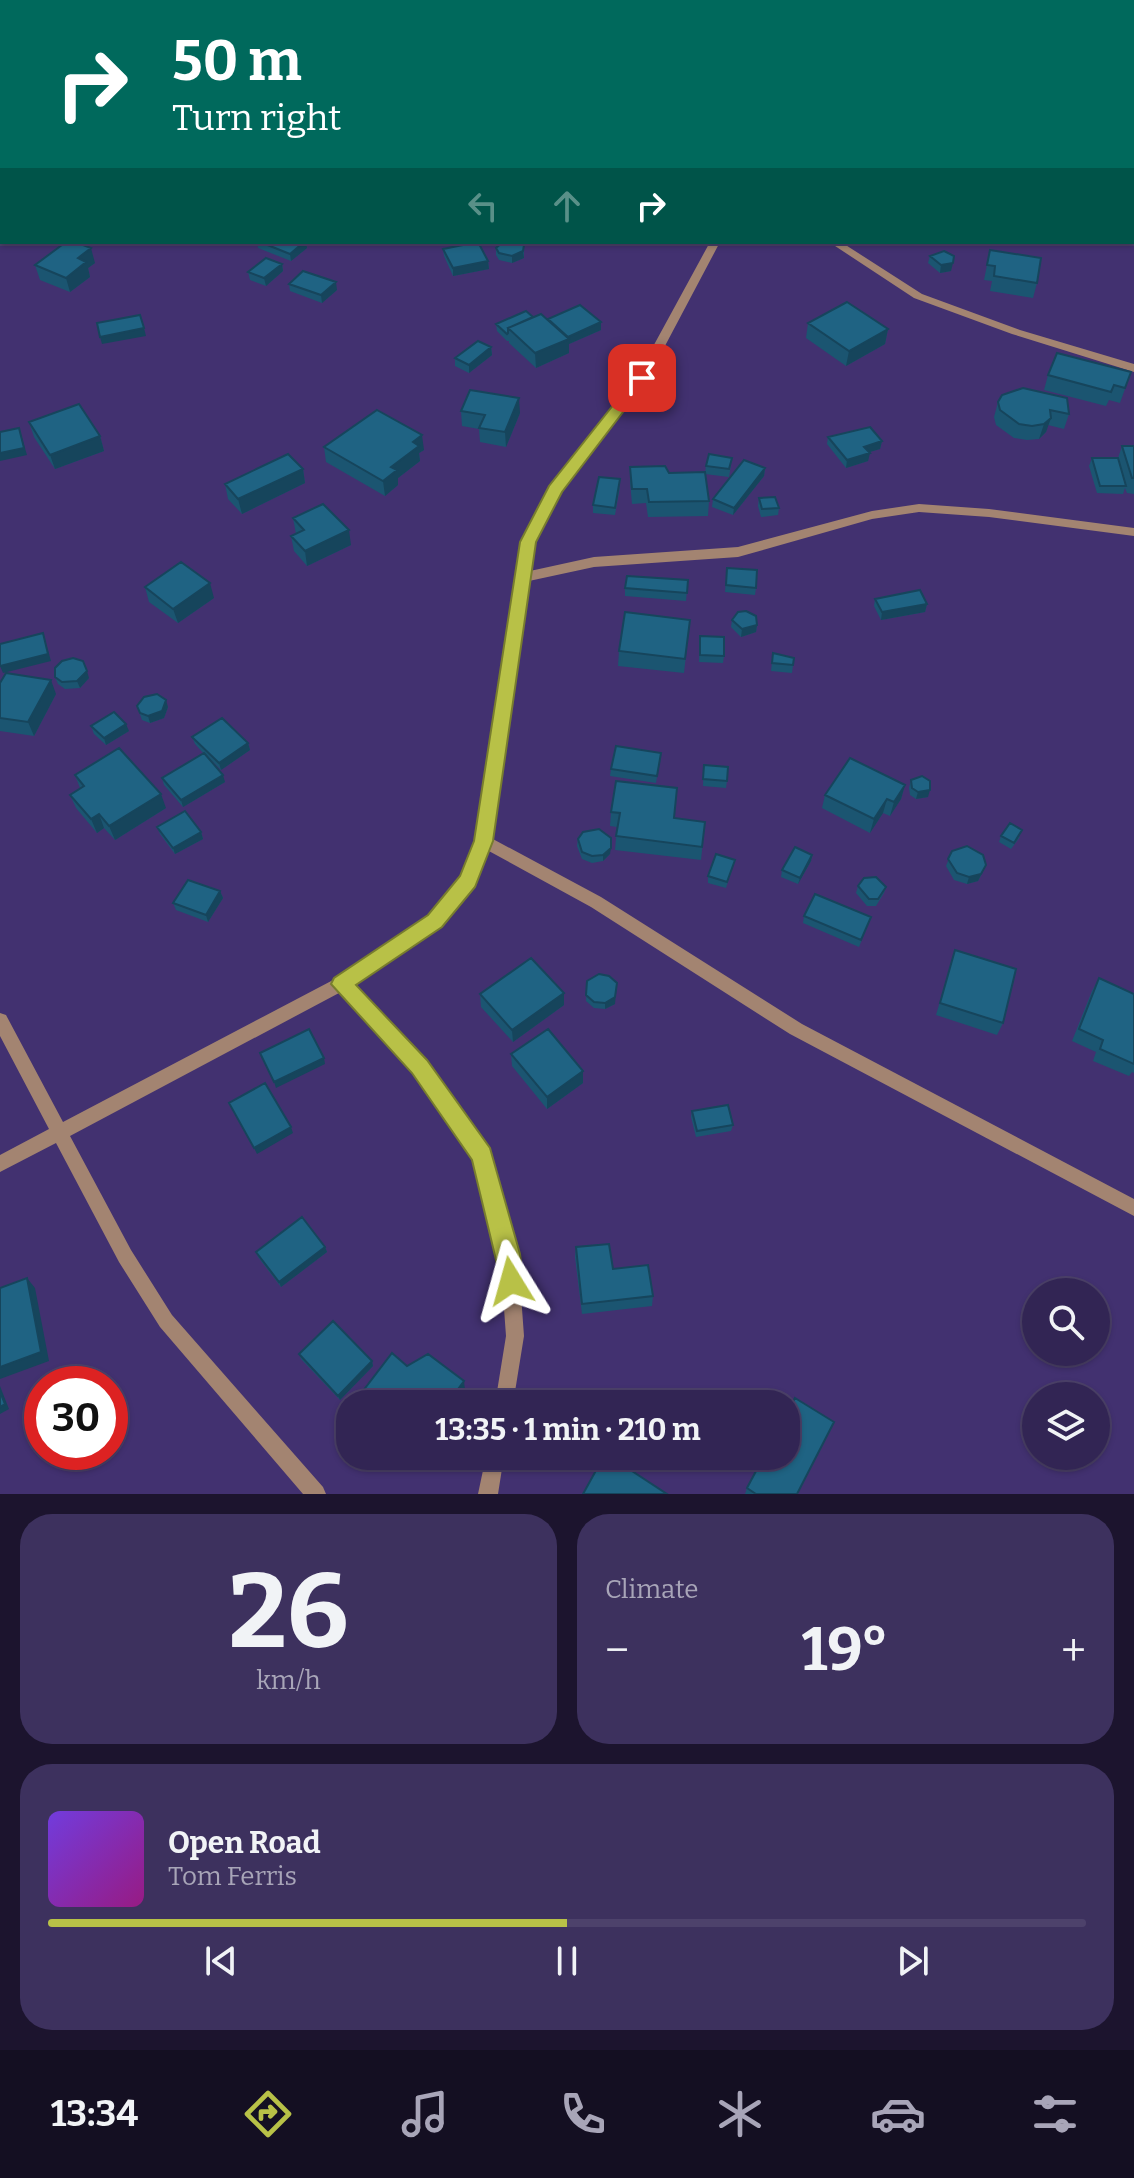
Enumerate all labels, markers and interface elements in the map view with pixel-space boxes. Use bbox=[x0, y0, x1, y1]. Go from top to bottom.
text: 50 m bbox=[172, 28, 302, 95]
icon: right bbox=[40, 32, 144, 136]
text: Turn right bbox=[172, 96, 341, 140]
icon: left bbox=[461, 184, 505, 228]
icon: ahead bbox=[545, 184, 589, 228]
icon: right bbox=[629, 184, 673, 228]
pin bbox=[608, 344, 676, 412]
icon: arrive bbox=[620, 356, 664, 400]
position arrow bbox=[469, 1239, 553, 1323]
map controls bbox=[1022, 1278, 1110, 1470]
button: search bbox=[1022, 1278, 1110, 1366]
speed limit sign: 30 bbox=[24, 1366, 128, 1470]
button: layers bbox=[1022, 1382, 1110, 1470]
text: 13:35 · 1 min · 210 m bbox=[435, 1412, 701, 1448]
text: 26 bbox=[228, 1550, 349, 1675]
text: Climate bbox=[605, 1574, 699, 1605]
text: 19° bbox=[801, 1614, 889, 1686]
text: − bbox=[605, 1624, 629, 1677]
text: + bbox=[1061, 1624, 1086, 1677]
text: km/h bbox=[256, 1665, 321, 1696]
text: Open Road bbox=[168, 1825, 321, 1861]
text: Tom Ferris bbox=[168, 1861, 297, 1892]
icon: previous bbox=[199, 1939, 243, 1983]
icon: pause bbox=[545, 1939, 589, 1983]
icon: next bbox=[891, 1939, 935, 1983]
icon: directions bbox=[240, 2086, 296, 2142]
icon: music bbox=[397, 2086, 453, 2142]
icon: phone bbox=[555, 2086, 611, 2142]
icon: climate bbox=[712, 2086, 768, 2142]
icon: car bbox=[870, 2086, 926, 2142]
icon: filters bbox=[1027, 2086, 1083, 2142]
text: 13:34 bbox=[51, 2092, 138, 2136]

